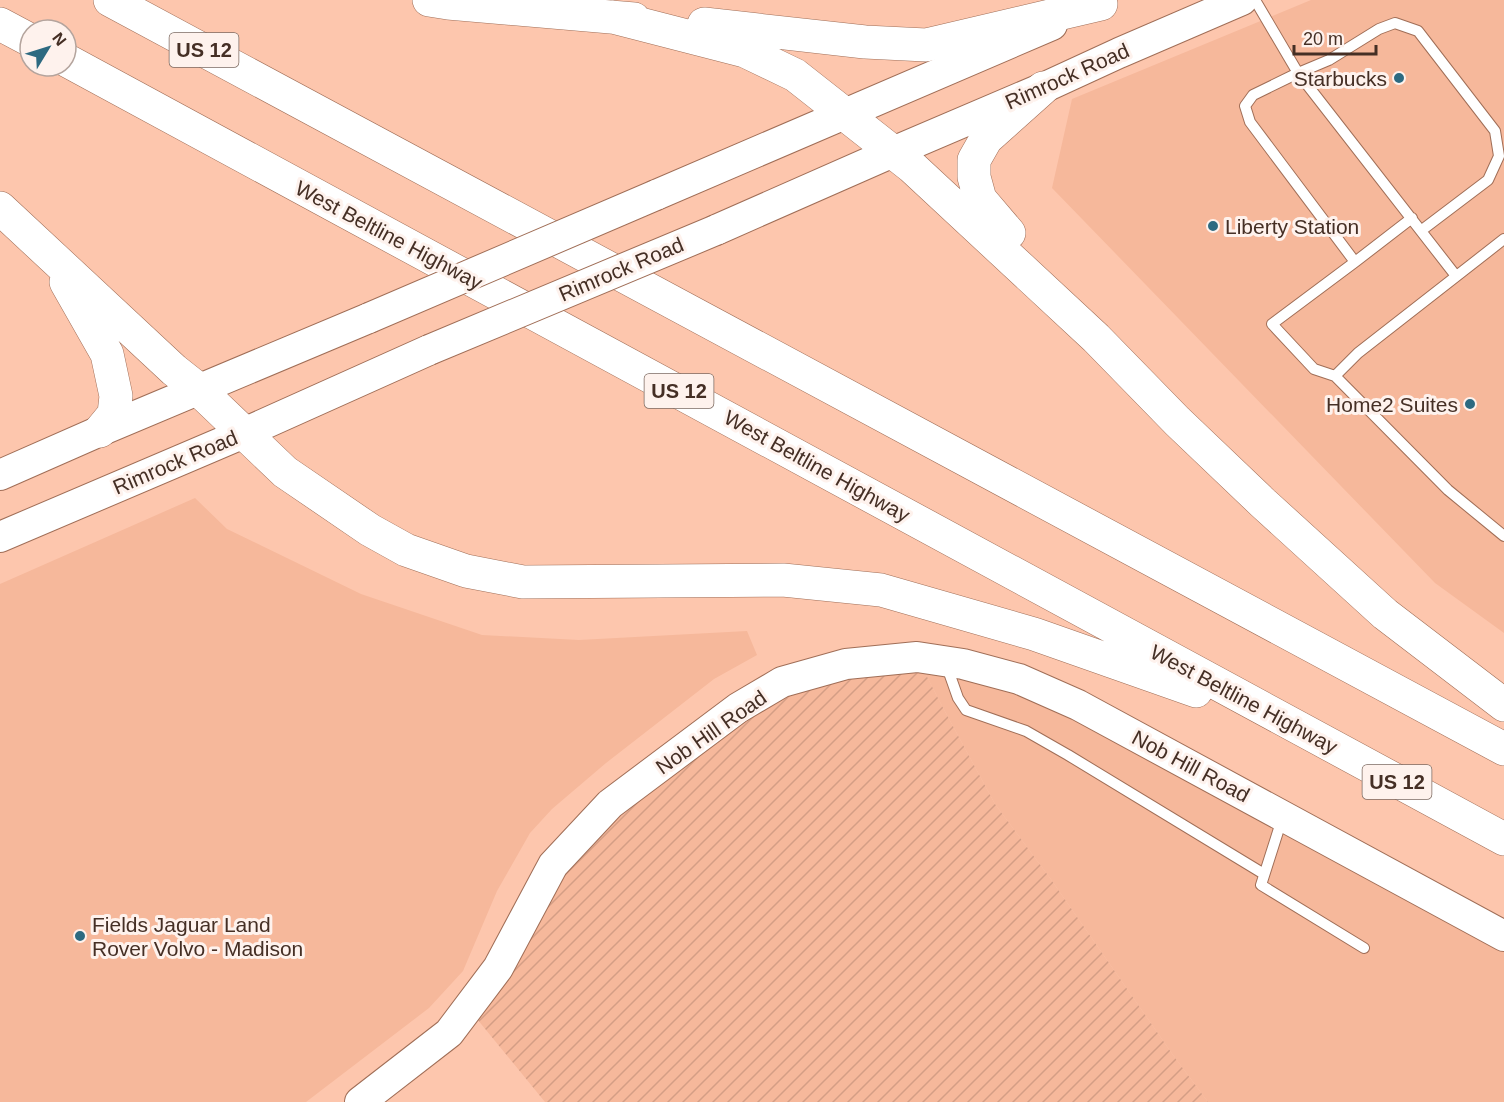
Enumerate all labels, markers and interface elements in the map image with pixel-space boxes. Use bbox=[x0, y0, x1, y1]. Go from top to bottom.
north arrow bbox=[18, 18, 78, 78]
scale bar bbox=[1294, 18, 1376, 56]
text: N bbox=[49, 29, 70, 49]
text: 20 m bbox=[1303, 29, 1343, 49]
road number: US 12 bbox=[170, 33, 238, 67]
street label: Rimrock Road bbox=[1002, 38, 1132, 114]
place label: Starbucks bbox=[1294, 67, 1387, 90]
marker: Starbucks bbox=[1392, 71, 1406, 85]
street label: West Beltline Highway bbox=[292, 176, 487, 294]
place label: Liberty Station bbox=[1225, 215, 1359, 238]
marker: Liberty Station bbox=[1206, 219, 1220, 233]
street label: Rimrock Road bbox=[555, 232, 687, 306]
road number: US 12 bbox=[644, 374, 714, 408]
place label: Home2 Suites bbox=[1326, 393, 1458, 416]
marker: Home2 Suites bbox=[1463, 397, 1477, 411]
street label: West Beltline Highway bbox=[720, 405, 914, 527]
street label: Rimrock Road bbox=[109, 425, 241, 499]
street label: West Beltline Highway bbox=[1147, 640, 1342, 758]
street label: Nob Hill Road bbox=[651, 685, 771, 779]
street label: Nob Hill Road bbox=[1128, 725, 1254, 807]
road number: US 12 bbox=[1362, 765, 1432, 799]
place label: Fields Jaguar Land Rover Volvo - Madison bbox=[92, 913, 303, 960]
marker: Fields Jaguar Land Rover Volvo - Madison bbox=[73, 929, 87, 943]

